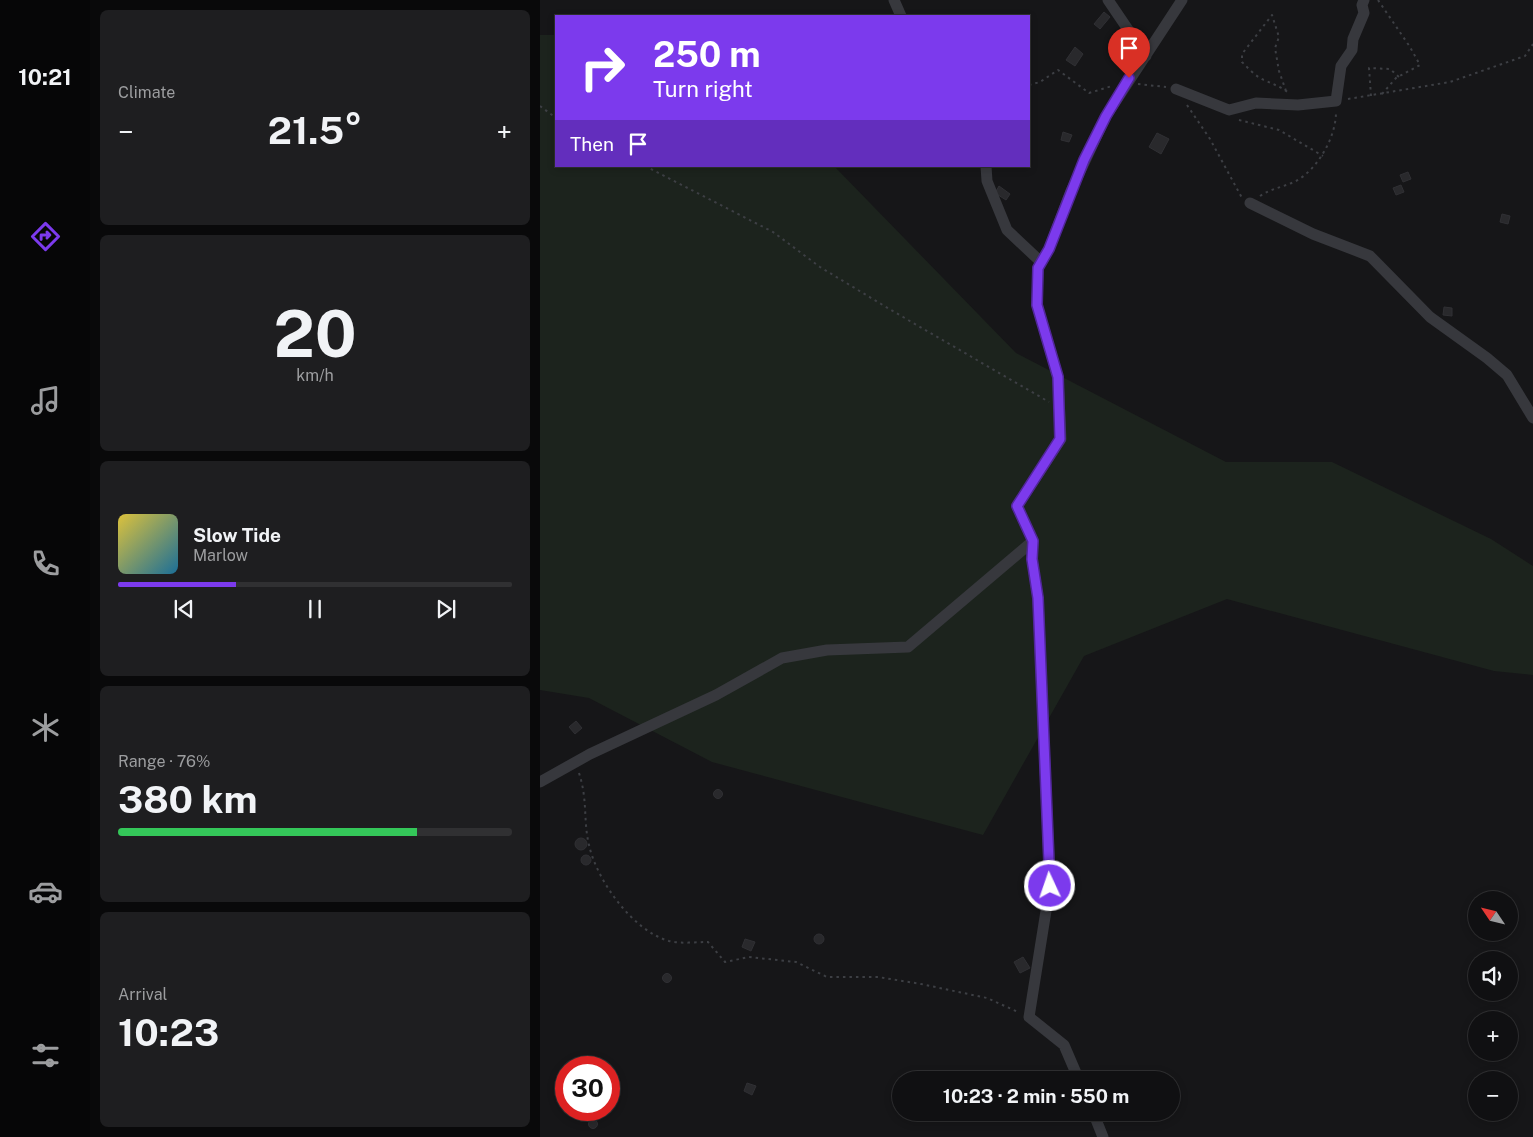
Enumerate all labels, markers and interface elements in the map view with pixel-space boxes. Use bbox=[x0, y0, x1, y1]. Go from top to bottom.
pin bbox=[1108, 27, 1150, 78]
text: 250 m bbox=[653, 34, 761, 75]
icon: arrive bbox=[1115, 34, 1143, 62]
icon: right bbox=[570, 35, 635, 100]
text: 10:21 bbox=[18, 64, 72, 90]
text: Turn right bbox=[653, 76, 753, 102]
text: Climate bbox=[118, 83, 175, 102]
text: 21.5° bbox=[268, 108, 362, 153]
text: − bbox=[118, 115, 134, 148]
text: + bbox=[496, 115, 512, 148]
icon: arrive bbox=[624, 130, 652, 158]
text: Then bbox=[570, 133, 614, 155]
icon: directions bbox=[28, 219, 63, 254]
text: 20 bbox=[273, 295, 357, 372]
text: km/h bbox=[296, 366, 334, 385]
icon: music bbox=[28, 383, 63, 418]
text: Slow Tide bbox=[193, 524, 281, 546]
icon: phone bbox=[28, 546, 63, 581]
text: Marlow bbox=[193, 546, 248, 565]
icon: previous bbox=[170, 595, 198, 623]
icon: pause bbox=[301, 595, 329, 623]
icon: next bbox=[432, 595, 460, 623]
icon: climate bbox=[28, 710, 63, 745]
text: Range · 76% bbox=[118, 752, 210, 771]
text: 380 km bbox=[118, 777, 258, 822]
position arrow bbox=[1023, 859, 1075, 911]
icon: car bbox=[28, 874, 63, 909]
north arrow bbox=[1468, 891, 1518, 941]
map controls bbox=[1468, 891, 1518, 1121]
button: sound bbox=[1468, 951, 1518, 1001]
text: Arrival bbox=[118, 985, 167, 1004]
text: 10:23 bbox=[118, 1010, 219, 1055]
button: + bbox=[1468, 1011, 1518, 1061]
icon: filters bbox=[28, 1038, 63, 1073]
speed limit sign: 30 bbox=[555, 1056, 620, 1121]
button: − bbox=[1468, 1071, 1518, 1121]
text: 10:23 · 2 min · 550 m bbox=[943, 1085, 1129, 1107]

